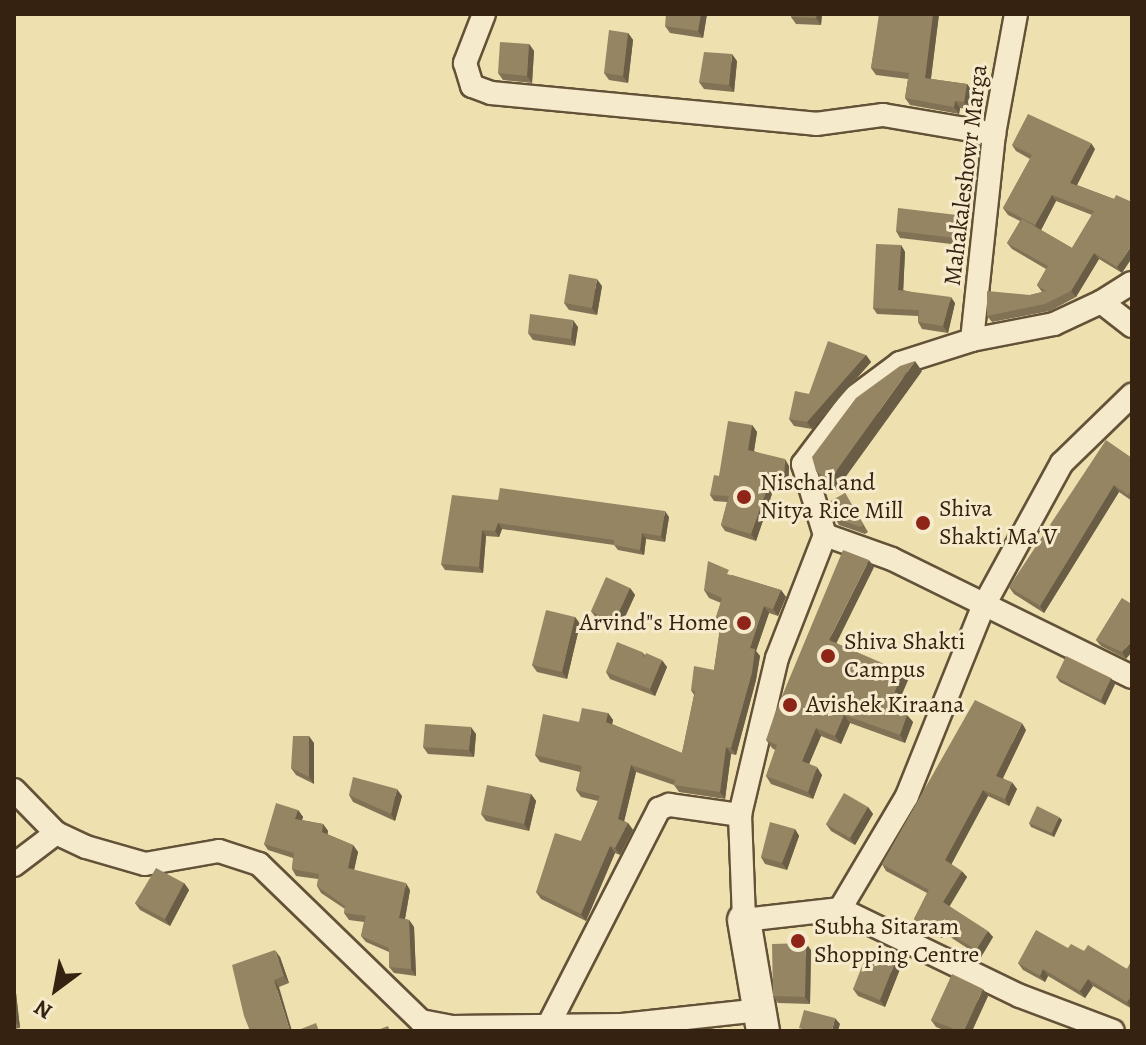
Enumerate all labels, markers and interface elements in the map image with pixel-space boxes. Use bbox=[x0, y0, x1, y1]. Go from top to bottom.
street label: Mahakaleshowr Marga bbox=[938, 63, 994, 287]
place label: Nischal and Nitya Rice Mill bbox=[760, 469, 903, 525]
marker: Nischal and Nitya Rice Mill bbox=[735, 488, 753, 506]
place label: Shiva Shakti Ma V bbox=[939, 495, 1058, 551]
marker: Shiva Shakti Ma V bbox=[914, 514, 932, 532]
place label: Arvind"s Home bbox=[580, 609, 728, 637]
marker: Arvind"s Home bbox=[735, 614, 753, 632]
place label: Shiva Shakti Campus bbox=[844, 628, 965, 684]
marker: Shiva Shakti Campus bbox=[819, 647, 837, 665]
place label: Avishek Kiraana bbox=[806, 691, 964, 719]
marker: Avishek Kiraana bbox=[781, 696, 799, 714]
place label: Subha Sitaram Shopping Centre bbox=[814, 913, 979, 969]
marker: Subha Sitaram Shopping Centre bbox=[789, 932, 807, 950]
north arrow bbox=[16, 949, 96, 1029]
text: N bbox=[29, 992, 58, 1026]

